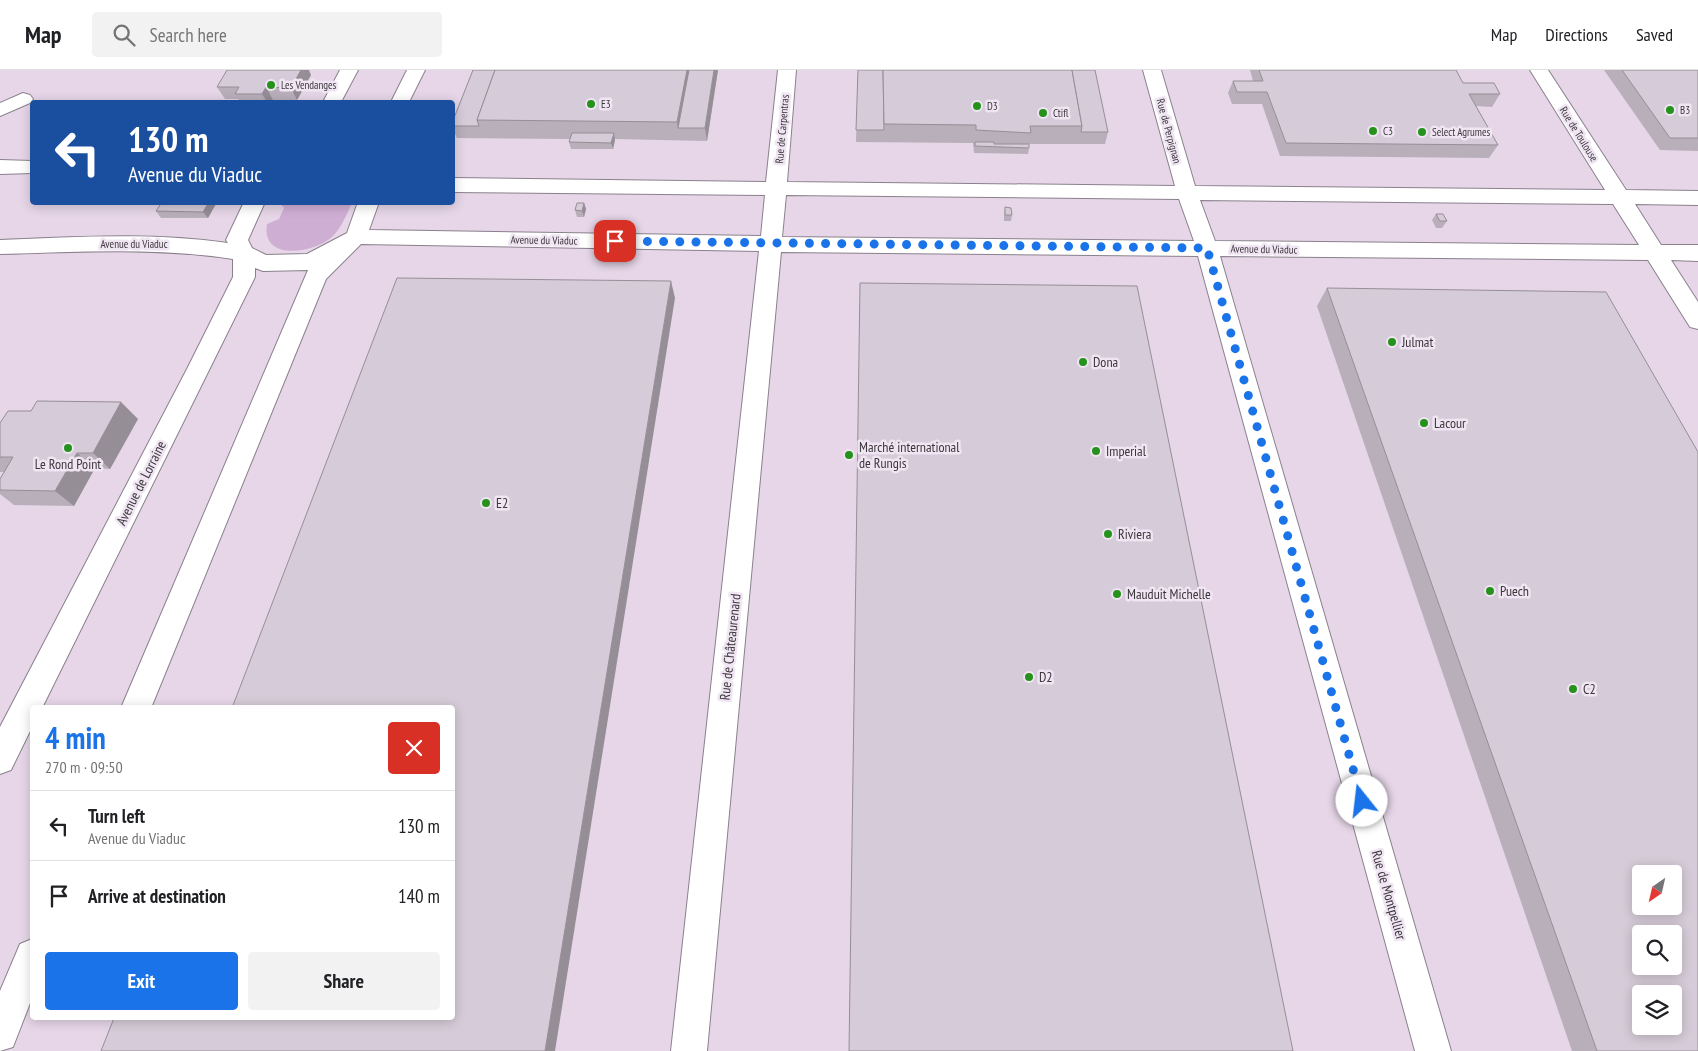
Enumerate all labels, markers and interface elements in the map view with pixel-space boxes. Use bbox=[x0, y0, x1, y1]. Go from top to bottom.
search box bbox=[92, 12, 442, 57]
text: Map bbox=[25, 19, 62, 50]
icon: search bbox=[110, 21, 138, 49]
text: Search here bbox=[150, 23, 227, 47]
text: Map bbox=[1491, 23, 1517, 46]
text: Directions bbox=[1545, 23, 1608, 46]
text: Saved bbox=[1636, 23, 1673, 46]
place label: Les Vendanges bbox=[281, 78, 337, 92]
marker: Les Vendanges bbox=[265, 79, 277, 91]
street label: Rue de Carpentras bbox=[772, 94, 792, 164]
place label: E3 bbox=[601, 97, 611, 111]
street label: Rue de Perpignan bbox=[1154, 97, 1184, 165]
marker: E3 bbox=[585, 98, 597, 110]
place label: D3 bbox=[987, 99, 998, 113]
marker: D3 bbox=[971, 100, 983, 112]
place label: B3 bbox=[1680, 103, 1690, 117]
street label: Rue de Toulouse bbox=[1557, 104, 1602, 164]
marker: B3 bbox=[1664, 104, 1676, 116]
place label: Ctifl bbox=[1053, 106, 1069, 120]
marker: Ctifl bbox=[1037, 107, 1049, 119]
text: 130 m bbox=[128, 116, 209, 162]
icon: left bbox=[45, 120, 110, 185]
place label: C3 bbox=[1383, 124, 1393, 138]
marker: C3 bbox=[1367, 125, 1379, 137]
place label: Select Agrumes bbox=[1432, 125, 1491, 139]
marker: Select Agrumes bbox=[1416, 126, 1428, 138]
text: Avenue du Viaduc bbox=[128, 160, 262, 188]
pin bbox=[594, 220, 636, 262]
icon: arrive bbox=[601, 227, 629, 255]
street label: Avenue du Viaduc bbox=[510, 232, 578, 248]
street label: Avenue du Viaduc bbox=[100, 237, 168, 251]
street label: Avenue du Viaduc bbox=[1230, 241, 1298, 257]
place label: Julmat bbox=[1401, 333, 1433, 351]
marker: Julmat bbox=[1386, 336, 1398, 348]
place label: Dona bbox=[1093, 353, 1118, 371]
marker: Dona bbox=[1077, 356, 1089, 368]
place label: Lacour bbox=[1434, 414, 1466, 432]
marker: Lacour bbox=[1418, 417, 1430, 429]
street label: Avenue de Lorraine bbox=[112, 437, 170, 528]
place label: Marché international de Rungis bbox=[859, 438, 960, 472]
marker: Le Rond Point bbox=[62, 442, 74, 454]
place label: Imperial bbox=[1106, 442, 1147, 460]
marker: Imperial bbox=[1090, 445, 1102, 457]
marker: Marché international de Rungis bbox=[843, 449, 855, 461]
place label: Le Rond Point bbox=[35, 455, 101, 473]
place label: E2 bbox=[496, 494, 508, 512]
marker: E2 bbox=[480, 497, 492, 509]
place label: Riviera bbox=[1118, 525, 1151, 543]
marker: Riviera bbox=[1102, 528, 1114, 540]
place label: Puech bbox=[1500, 582, 1529, 600]
place label: Mauduit Michelle bbox=[1127, 585, 1211, 603]
marker: Puech bbox=[1484, 585, 1496, 597]
marker: Mauduit Michelle bbox=[1111, 588, 1123, 600]
street label: Rue de Châteaurenard bbox=[715, 593, 745, 701]
place label: D2 bbox=[1039, 668, 1053, 686]
marker: D2 bbox=[1023, 671, 1035, 683]
place label: C2 bbox=[1583, 680, 1596, 698]
marker: C2 bbox=[1567, 683, 1579, 695]
text: 4 min bbox=[45, 718, 106, 757]
button: close bbox=[388, 722, 440, 774]
text: 270 m · 09:50 bbox=[45, 757, 123, 777]
position arrow bbox=[1335, 774, 1387, 826]
text: Turn left bbox=[88, 804, 145, 828]
icon: left bbox=[45, 812, 73, 840]
text: 130 m bbox=[398, 814, 440, 838]
text: Avenue du Viaduc bbox=[88, 828, 186, 848]
street label: Rue de Montpellier bbox=[1368, 848, 1410, 942]
north arrow bbox=[1632, 865, 1682, 915]
map controls bbox=[1632, 865, 1682, 1035]
icon: arrive bbox=[45, 882, 73, 910]
text: Arrive at destination bbox=[88, 884, 226, 908]
text: 140 m bbox=[398, 884, 440, 908]
button: search bbox=[1632, 925, 1682, 975]
button: Exit bbox=[45, 952, 238, 1010]
button: Share bbox=[248, 952, 440, 1010]
button: layers bbox=[1632, 985, 1682, 1035]

